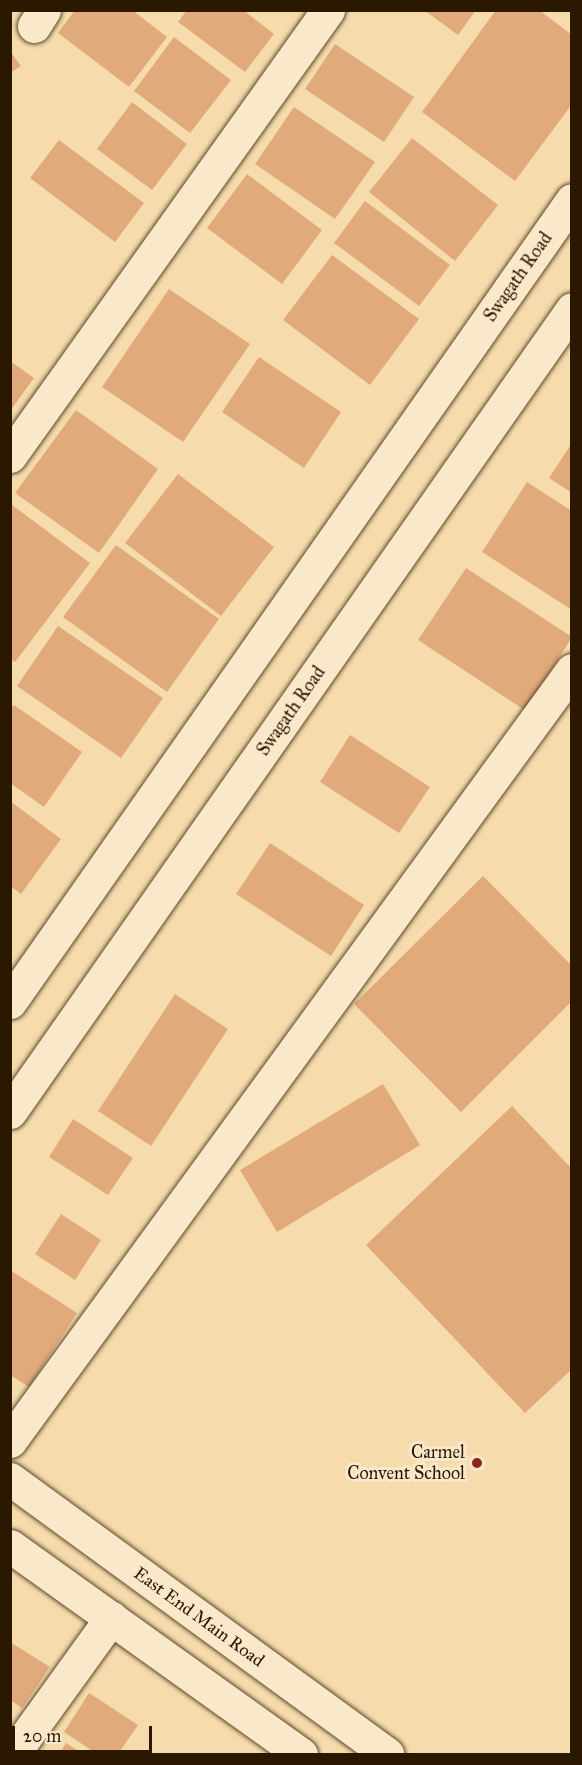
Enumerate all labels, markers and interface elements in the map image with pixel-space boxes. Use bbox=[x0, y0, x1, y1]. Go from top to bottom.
street label: Swagath Road bbox=[479, 228, 557, 326]
street label: Swagath Road bbox=[252, 662, 330, 760]
place label: Carmel Convent School bbox=[347, 1442, 465, 1484]
marker: Carmel Convent School bbox=[470, 1456, 484, 1470]
street label: East End Main Road bbox=[130, 1562, 268, 1672]
scale bar bbox=[15, 1714, 154, 1752]
text: 20 m bbox=[23, 1725, 61, 1747]

